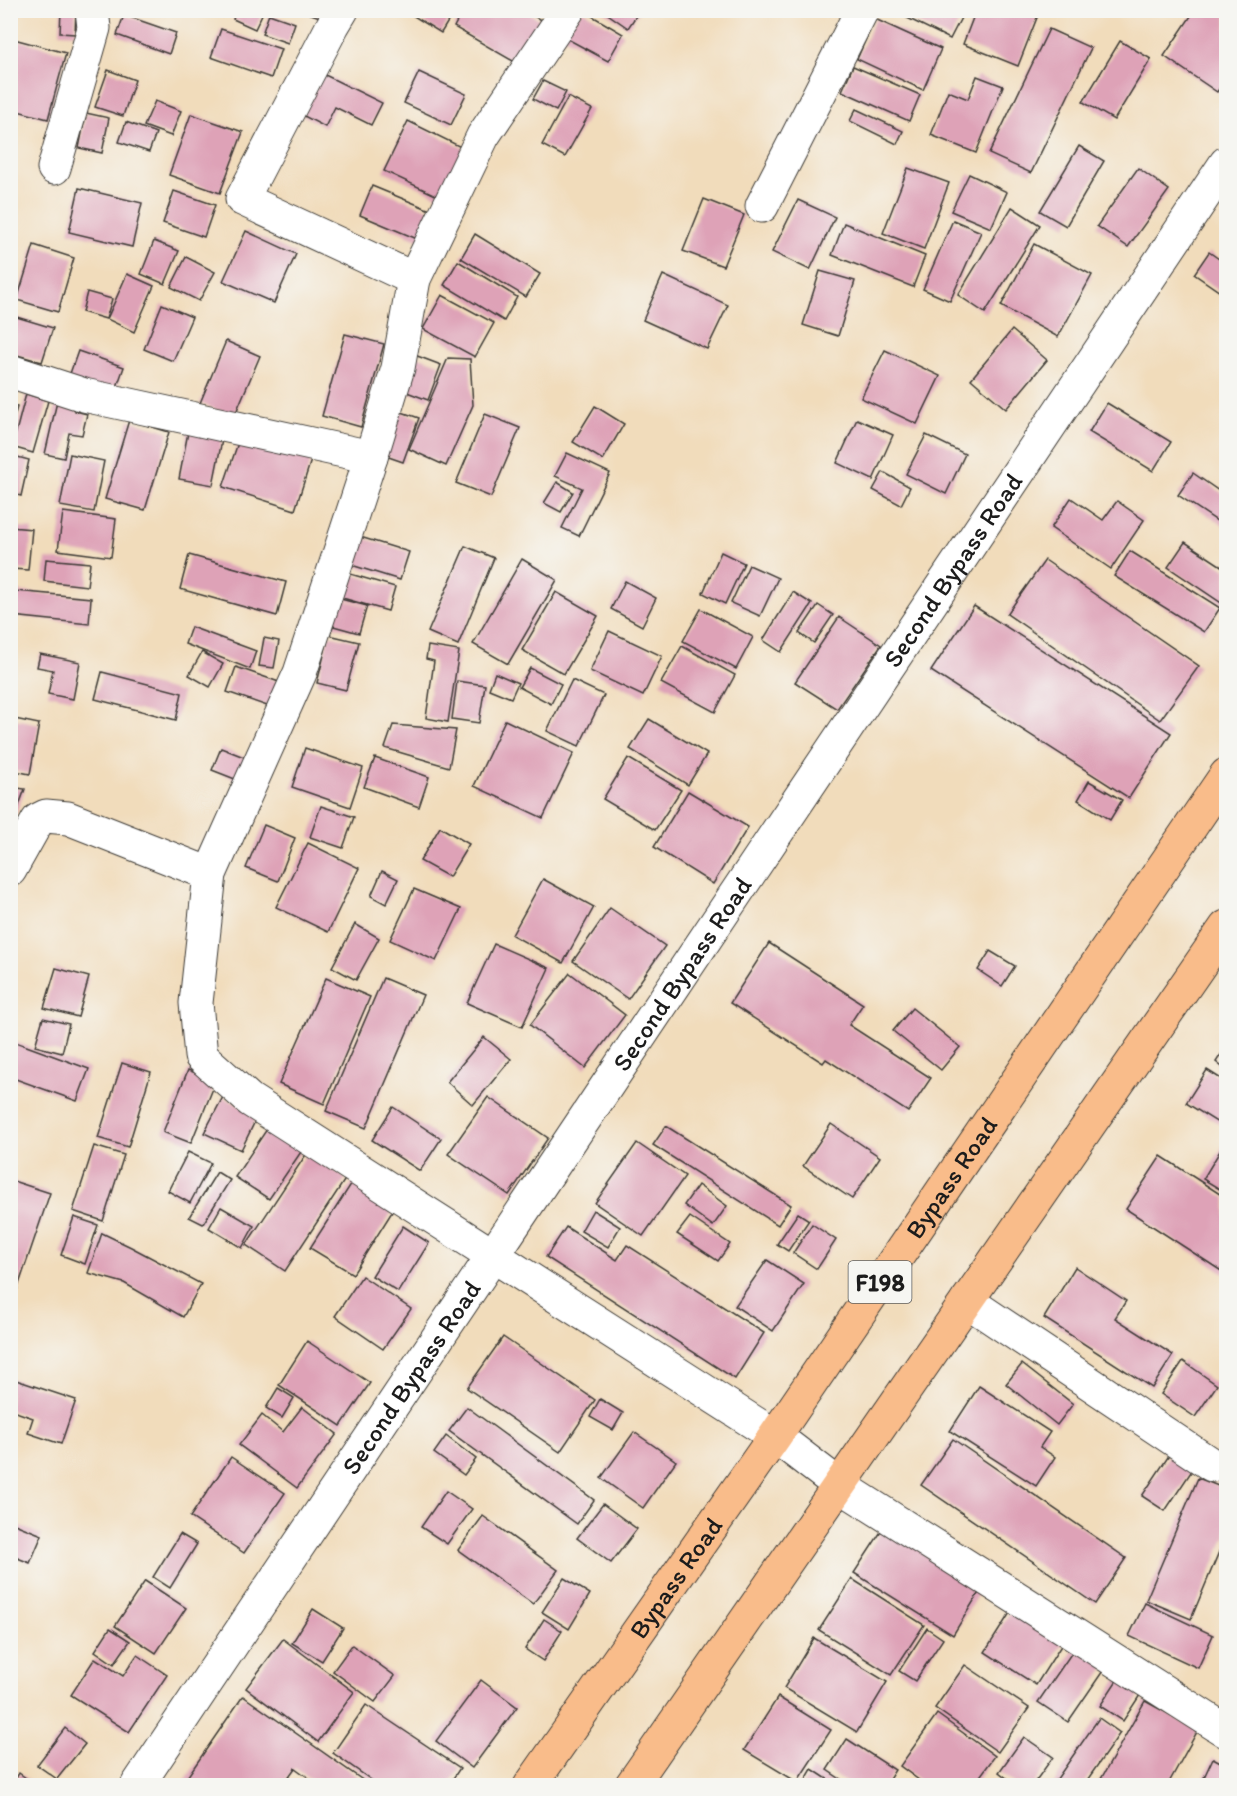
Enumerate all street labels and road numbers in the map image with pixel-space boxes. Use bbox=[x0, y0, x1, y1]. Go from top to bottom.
street label: Second Bypass Road bbox=[876, 467, 1029, 674]
street label: Second Bypass Road bbox=[605, 871, 759, 1077]
street label: Bypass Road bbox=[898, 1110, 1004, 1245]
road number: F198 bbox=[848, 1261, 912, 1303]
street label: Second Bypass Road bbox=[335, 1274, 488, 1481]
street label: Bypass Road bbox=[622, 1511, 729, 1645]

